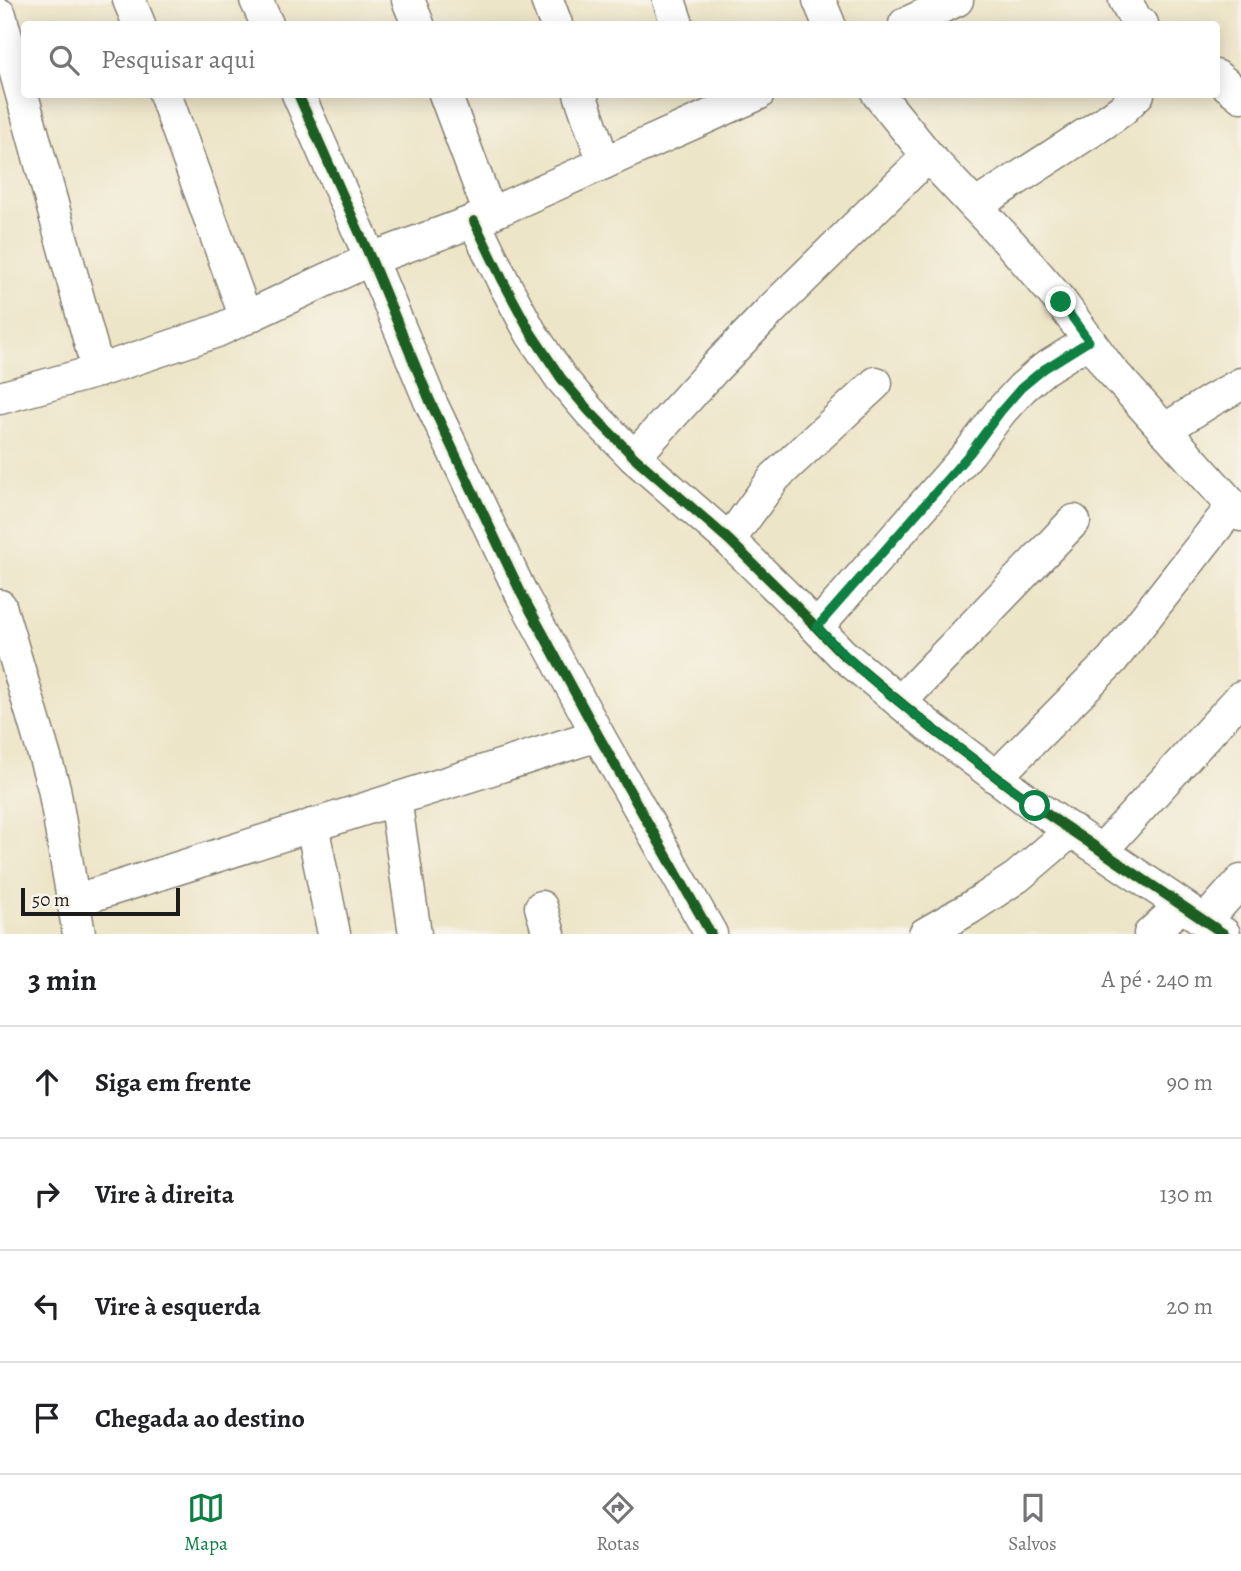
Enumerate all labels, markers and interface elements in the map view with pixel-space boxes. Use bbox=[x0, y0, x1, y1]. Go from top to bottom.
search box bbox=[21, 21, 1220, 98]
icon: search bbox=[45, 41, 83, 79]
text: Pesquisar aqui bbox=[101, 42, 256, 77]
route end bbox=[1045, 286, 1076, 317]
route start bbox=[1019, 790, 1050, 821]
scale bar bbox=[21, 885, 180, 917]
text: 50 m bbox=[32, 887, 70, 913]
text: 3 min bbox=[28, 960, 97, 1000]
text: A pé · 240 m bbox=[1102, 964, 1213, 995]
icon: ahead bbox=[28, 1063, 66, 1101]
text: Siga em frente bbox=[95, 1065, 251, 1100]
text: 90 m bbox=[1167, 1067, 1213, 1098]
icon: right bbox=[28, 1175, 66, 1213]
text: Vire à direita bbox=[95, 1177, 234, 1212]
text: 130 m bbox=[1160, 1179, 1213, 1210]
icon: left bbox=[28, 1287, 66, 1325]
text: Vire à esquerda bbox=[95, 1289, 261, 1324]
text: 20 m bbox=[1166, 1291, 1213, 1322]
icon: arrive bbox=[28, 1399, 66, 1437]
text: Chegada ao destino bbox=[95, 1401, 305, 1436]
tab: Mapa bbox=[184, 1489, 228, 1557]
tab: Rotas bbox=[596, 1489, 640, 1557]
tab: Salvos bbox=[1008, 1489, 1057, 1557]

